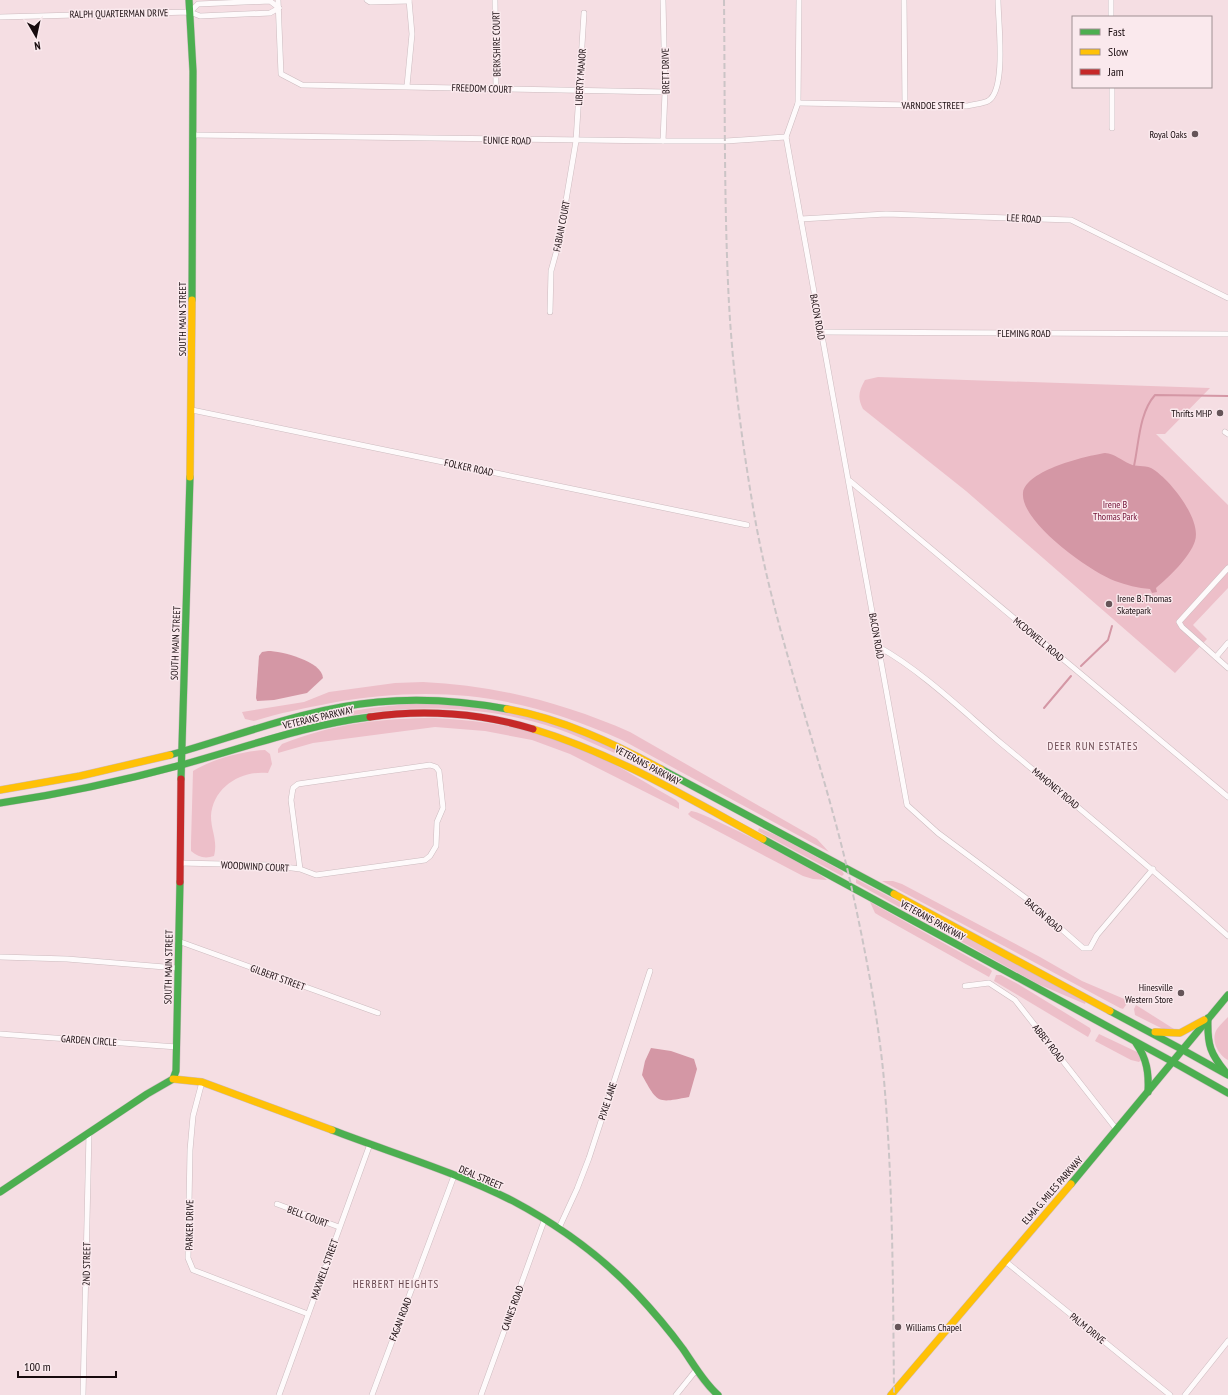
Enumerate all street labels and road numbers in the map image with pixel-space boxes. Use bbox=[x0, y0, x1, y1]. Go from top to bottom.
street label: RALPH QUARTERMAN DRIVE bbox=[70, 6, 168, 21]
street label: BERKSHIRE COURT bbox=[489, 10, 504, 77]
street label: LIBERTY MANOR bbox=[572, 48, 589, 106]
street label: BRETT DRIVE bbox=[659, 48, 672, 94]
street label: FREEDOM COURT bbox=[451, 81, 513, 96]
street label: VARNDOE STREET bbox=[901, 99, 965, 112]
street label: EUNICE ROAD bbox=[483, 134, 531, 147]
street label: FABIAN COURT bbox=[550, 199, 573, 253]
street label: LEE ROAD bbox=[1006, 211, 1042, 226]
street label: SOUTH MAIN STREET bbox=[176, 281, 189, 356]
street label: BACON ROAD bbox=[807, 293, 828, 341]
street label: FLEMING ROAD bbox=[997, 327, 1051, 340]
street label: FOLKER ROAD bbox=[443, 456, 495, 479]
street label: SOUTH MAIN STREET bbox=[168, 605, 183, 680]
street label: BACON ROAD bbox=[866, 612, 887, 660]
street label: MCDOWELL ROAD bbox=[1011, 614, 1067, 664]
street label: VETERANS PARKWAY bbox=[280, 703, 355, 732]
street label: VETERANS PARKWAY bbox=[612, 742, 683, 788]
street label: MAHONEY ROAD bbox=[1029, 765, 1082, 812]
street label: WOODWIND COURT bbox=[221, 858, 290, 875]
street label: BACON ROAD bbox=[1022, 895, 1065, 935]
street label: VETERANS PARKWAY bbox=[897, 897, 968, 944]
street label: SOUTH MAIN STREET bbox=[161, 929, 176, 1004]
street label: GILBERT STREET bbox=[249, 962, 308, 994]
street label: ABBEY ROAD bbox=[1030, 1022, 1067, 1065]
street label: GARDEN CIRCLE bbox=[61, 1032, 117, 1049]
street label: PIXIE LANE bbox=[595, 1081, 620, 1122]
street label: ELMA G. MILES PARKWAY bbox=[1019, 1153, 1086, 1227]
street label: DEAL STREET bbox=[457, 1162, 505, 1193]
street label: PARKER DRIVE bbox=[183, 1199, 196, 1251]
street label: BELL COURT bbox=[285, 1203, 331, 1230]
street label: MAXWELL STREET bbox=[308, 1237, 342, 1301]
street label: 2ND STREET bbox=[80, 1241, 93, 1286]
street label: CAINES ROAD bbox=[498, 1284, 527, 1333]
street label: FAGAN ROAD bbox=[386, 1296, 415, 1343]
street label: PALM DRIVE bbox=[1067, 1310, 1108, 1347]

